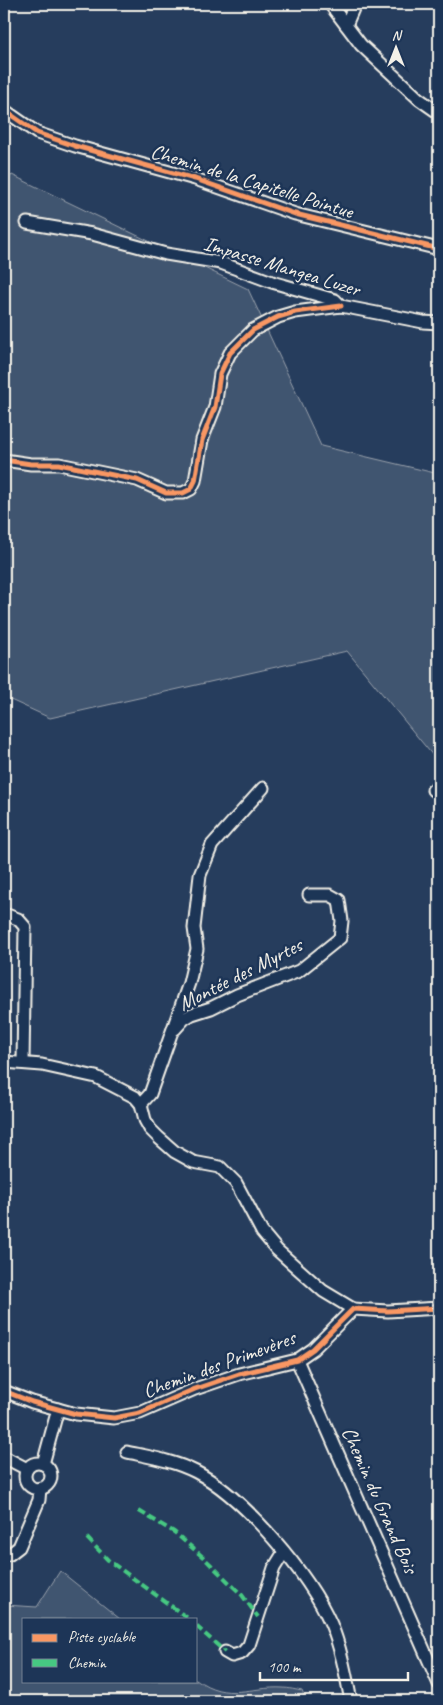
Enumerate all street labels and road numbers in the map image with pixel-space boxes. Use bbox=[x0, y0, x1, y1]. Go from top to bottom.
street label: Chemin de la Capitelle Pointue bbox=[148, 138, 357, 224]
street label: Impasse Mangea Luzer bbox=[201, 230, 365, 303]
street label: Montée des Myrtes bbox=[174, 931, 308, 1016]
street label: Chemin des Primevères bbox=[139, 1324, 300, 1404]
street label: Chemin du Grand Bois bbox=[336, 1423, 425, 1579]

